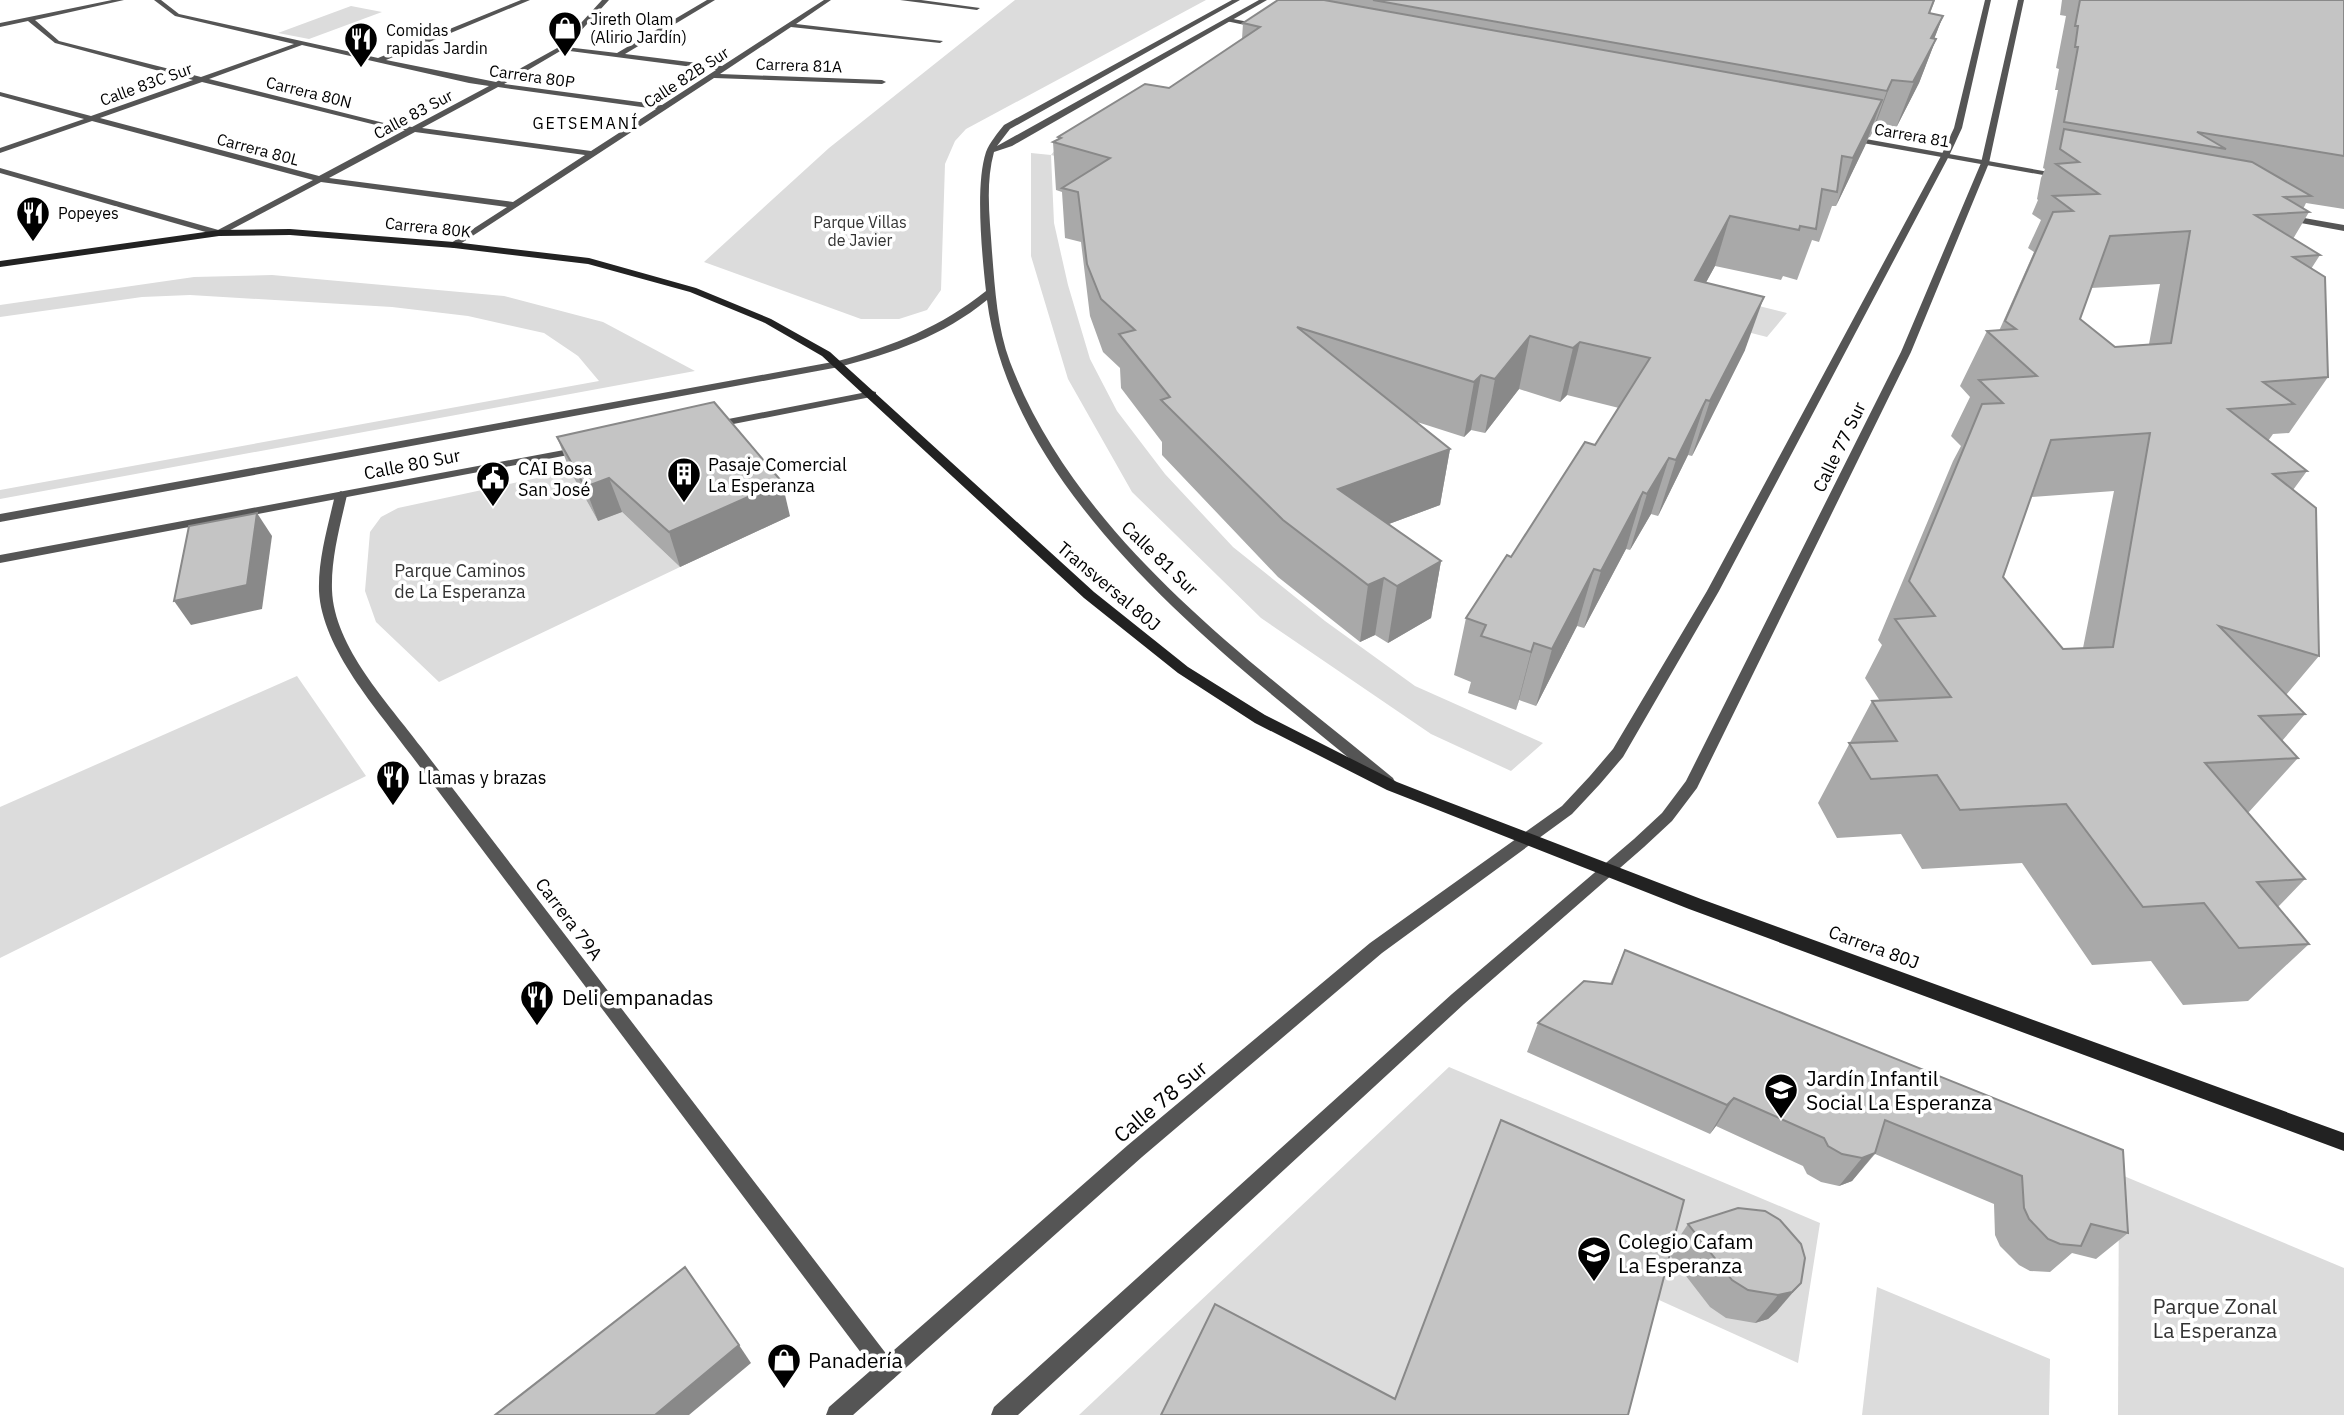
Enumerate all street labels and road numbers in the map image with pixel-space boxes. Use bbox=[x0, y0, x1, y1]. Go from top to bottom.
street label: Calle 82B Sur bbox=[640, 42, 732, 112]
street label: Carrera 81A bbox=[755, 53, 843, 77]
street label: Calle 83C Sur bbox=[97, 58, 195, 110]
street label: Carrera 80P bbox=[488, 60, 576, 92]
street label: Carrera 80N bbox=[264, 72, 354, 112]
street label: Calle 83 Sur bbox=[370, 85, 456, 143]
street label: Carrera 81 bbox=[1873, 119, 1951, 151]
street label: Carrera 80L bbox=[215, 128, 301, 170]
street label: Carrera 80K bbox=[384, 213, 472, 241]
street label: Calle 77 Sur bbox=[1807, 398, 1871, 496]
street label: Calle 80 Sur bbox=[362, 443, 463, 485]
street label: Calle 81 Sur bbox=[1117, 516, 1203, 600]
street label: Transversal 80J bbox=[1053, 536, 1165, 636]
street label: Carrera 79A bbox=[531, 873, 608, 965]
street label: Carrera 80J bbox=[1825, 920, 1923, 974]
street label: Calle 78 Sur bbox=[1107, 1053, 1213, 1148]

